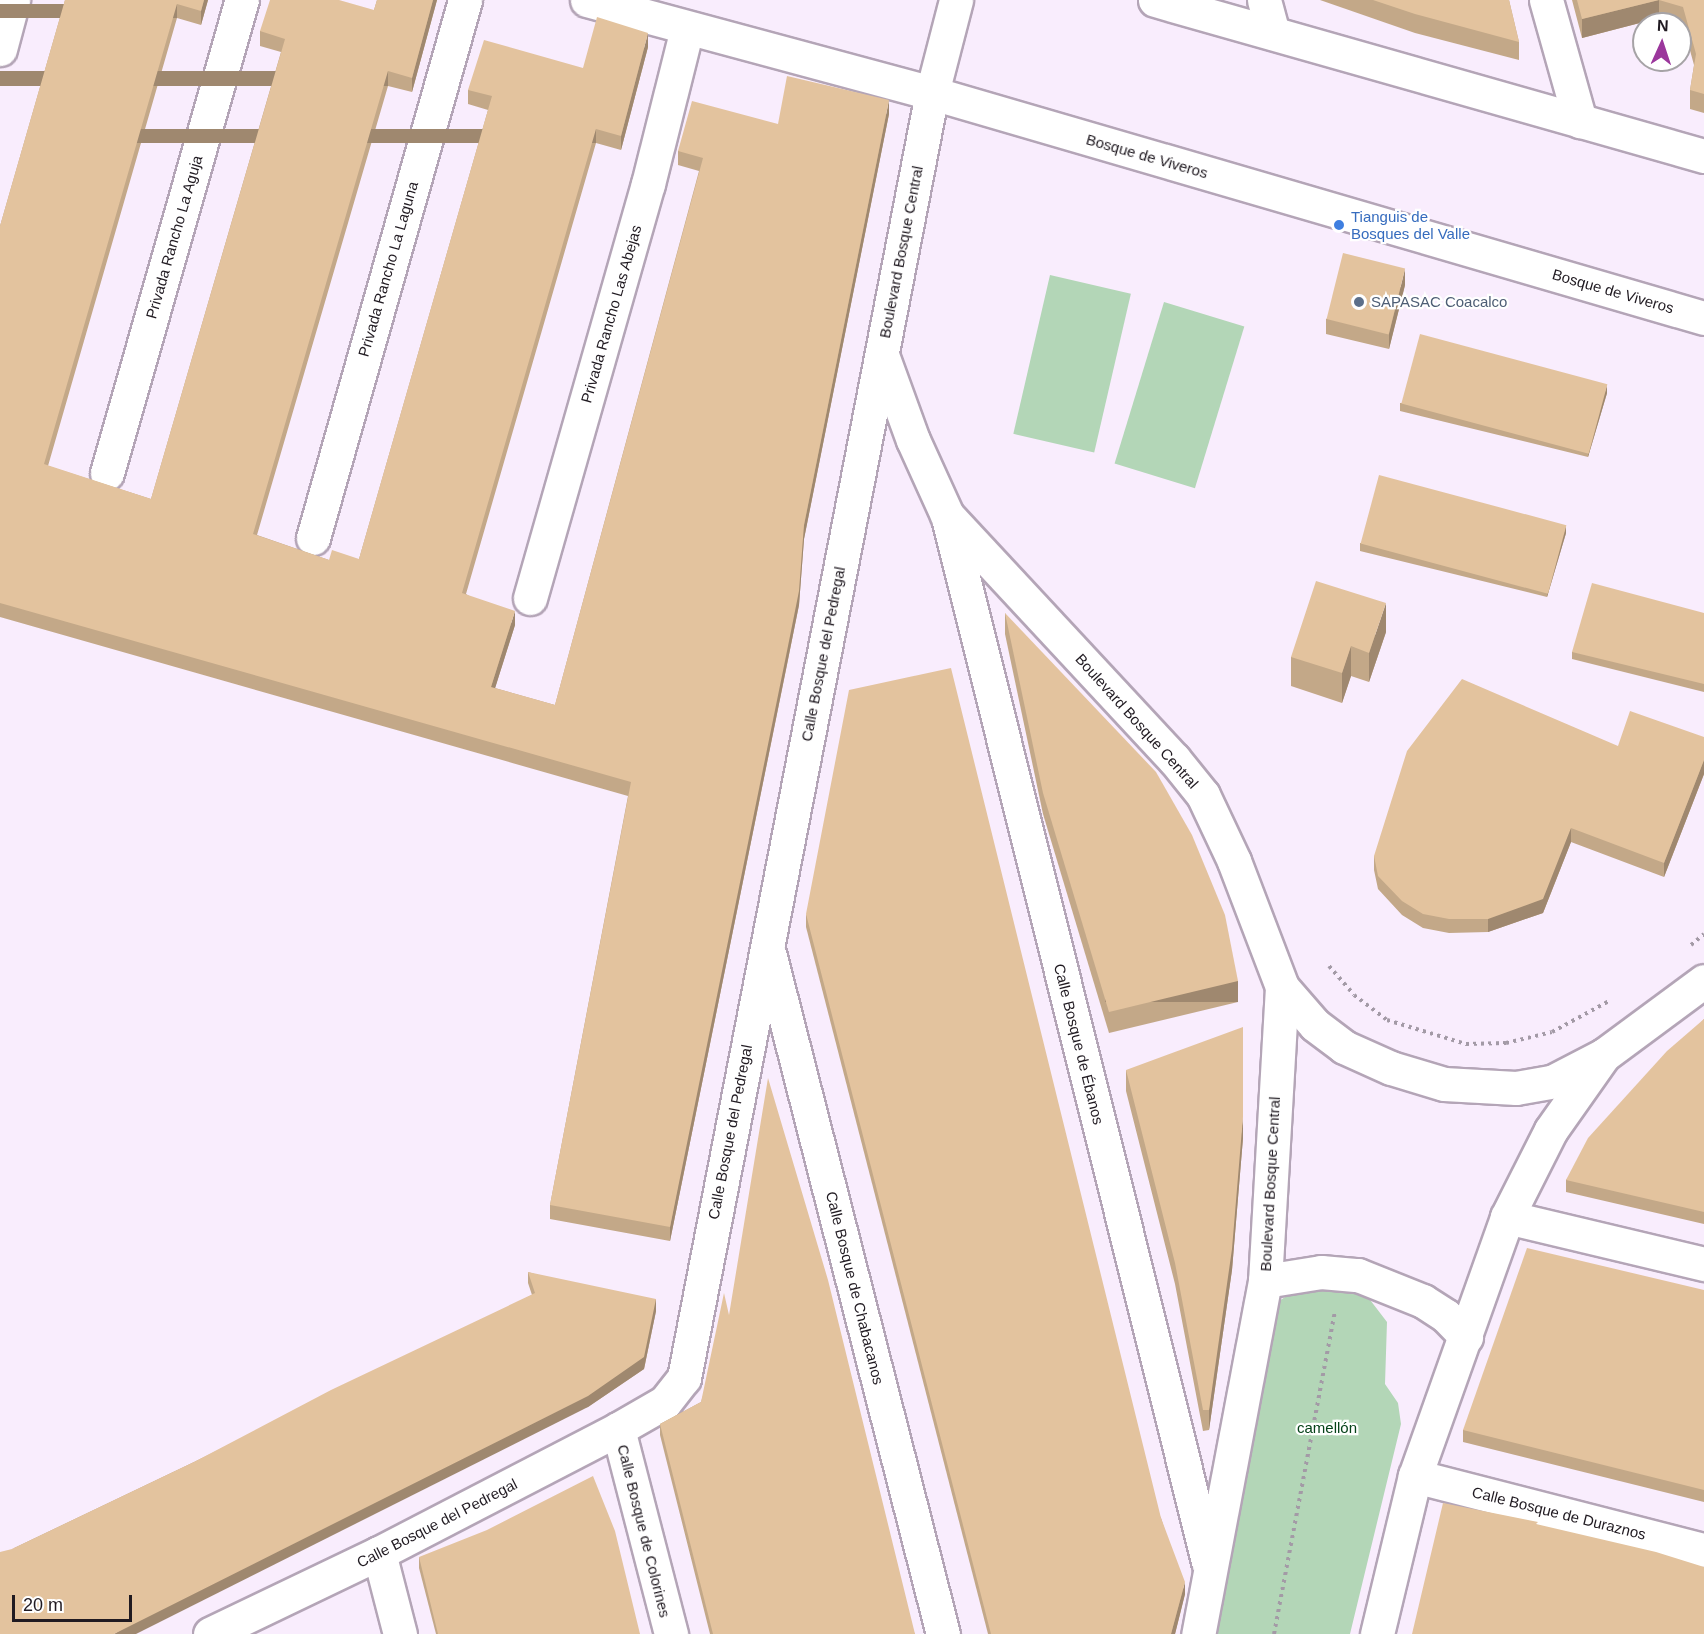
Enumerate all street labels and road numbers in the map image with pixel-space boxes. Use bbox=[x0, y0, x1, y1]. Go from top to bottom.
street label: Bosque de Viveros bbox=[1084, 130, 1210, 182]
street label: Privada Rancho La Aguja bbox=[142, 153, 206, 321]
street label: Boulevard Bosque Central bbox=[875, 164, 927, 340]
street label: Privada Rancho La Laguna bbox=[354, 179, 422, 359]
street label: Privada Rancho Las Abejas bbox=[577, 223, 645, 405]
street label: Bosque de Viveros bbox=[1550, 265, 1676, 317]
street label: Calle Bosque del Pedregal bbox=[797, 565, 849, 743]
street label: Boulevard Bosque Central bbox=[1072, 650, 1202, 792]
street label: Calle Bosque de Ébanos bbox=[1050, 962, 1108, 1126]
street label: Calle Bosque del Pedregal bbox=[704, 1043, 756, 1221]
street label: Boulevard Bosque Central bbox=[1256, 1096, 1284, 1272]
street label: Calle Bosque de Chabacanos bbox=[822, 1190, 888, 1386]
street label: Calle Bosque de Colorines bbox=[614, 1443, 674, 1619]
street label: Calle Bosque del Pedregal bbox=[354, 1475, 520, 1571]
street label: Calle Bosque de Duraznos bbox=[1470, 1483, 1648, 1543]

